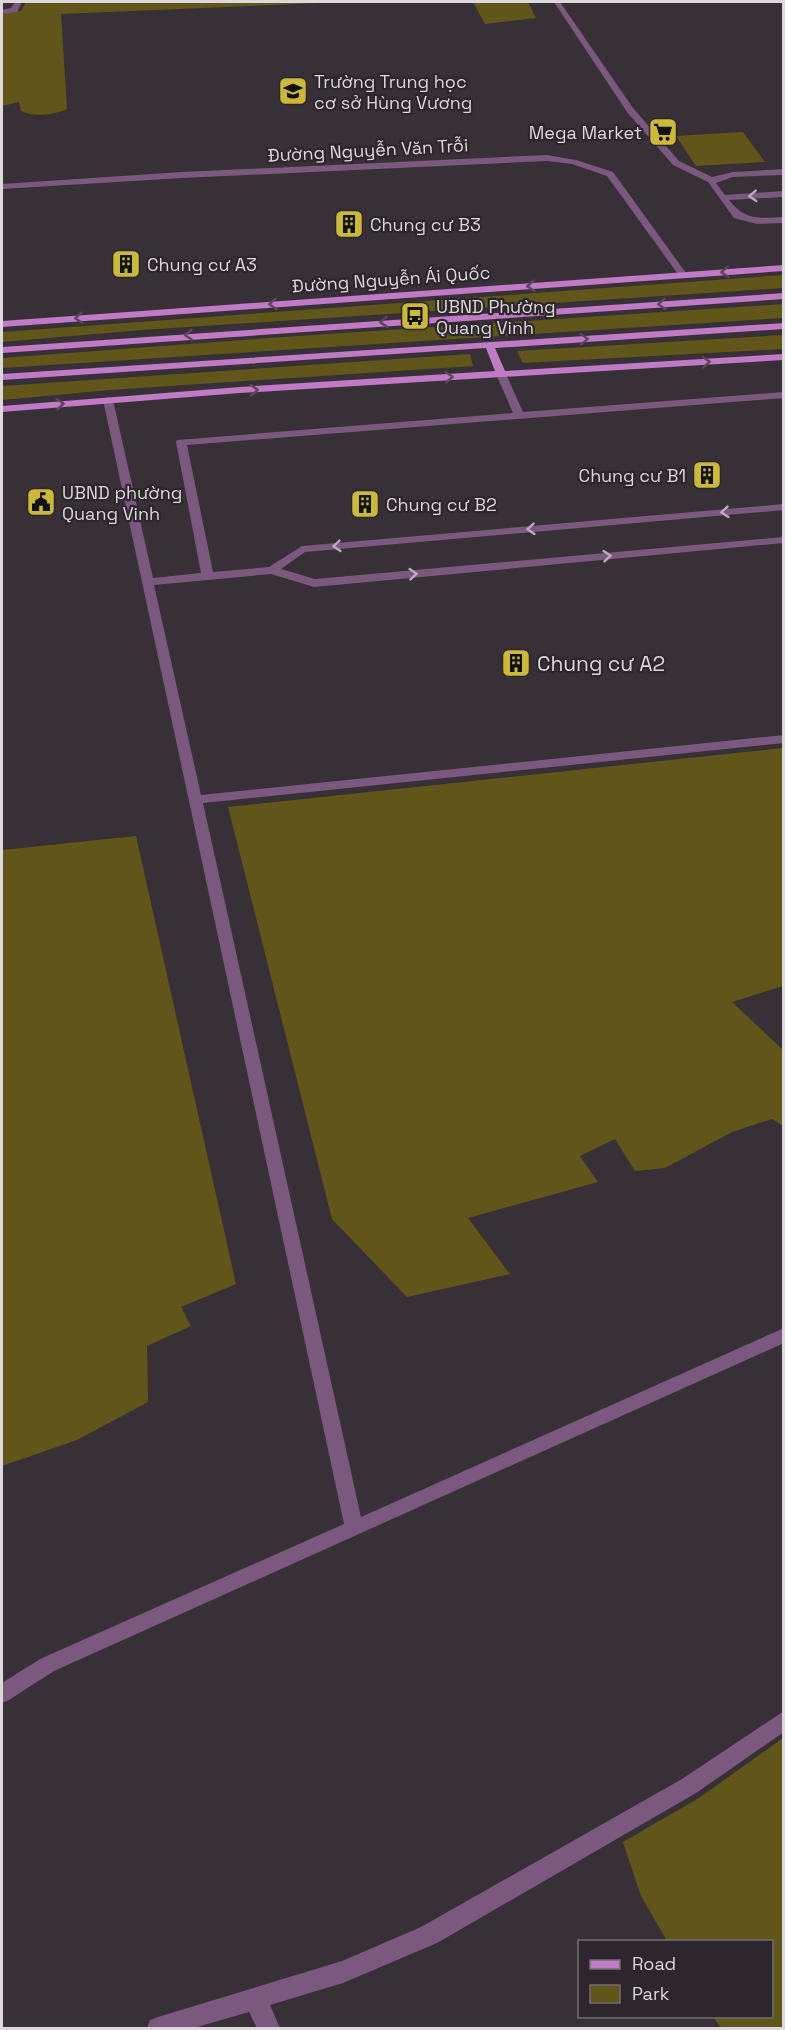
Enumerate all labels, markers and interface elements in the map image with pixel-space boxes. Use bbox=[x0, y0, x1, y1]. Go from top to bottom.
place label: Trường Trung học cơ sở Hùng Vương bbox=[314, 70, 472, 114]
school or university icon: Trường Trung học cơ sở Hùng Vương bbox=[277, 75, 309, 107]
supermarket icon: Mega Market bbox=[647, 116, 679, 148]
place label: Mega Market bbox=[529, 121, 642, 144]
street label: Đường Nguyễn Văn Trỗi bbox=[267, 133, 469, 167]
one-way arrow bbox=[748, 189, 757, 202]
building icon: Chung cư B3 bbox=[333, 208, 365, 240]
place label: Chung cư B3 bbox=[370, 213, 481, 236]
building icon: Chung cư A3 bbox=[110, 248, 142, 280]
place label: Chung cư A3 bbox=[147, 253, 257, 276]
street label: Đường Nguyễn Ái Quốc bbox=[291, 261, 491, 297]
one-way arrow bbox=[721, 265, 730, 278]
one-way arrow bbox=[526, 279, 535, 292]
place label: UBND Phường Quang Vinh bbox=[436, 295, 555, 339]
one-way arrow bbox=[658, 297, 667, 310]
one-way arrow bbox=[269, 298, 278, 311]
bus stop icon: UBND Phường Quang Vinh bbox=[399, 300, 431, 332]
one-way arrow bbox=[74, 312, 83, 325]
one-way arrow bbox=[379, 315, 388, 328]
one-way arrow bbox=[185, 329, 194, 342]
one-way arrow bbox=[579, 332, 588, 345]
one-way arrow bbox=[702, 355, 711, 368]
one-way arrow bbox=[444, 371, 453, 384]
one-way arrow bbox=[250, 383, 259, 396]
one-way arrow bbox=[55, 398, 64, 411]
building icon: Chung cư B1 bbox=[691, 459, 723, 491]
place label: Chung cư B1 bbox=[579, 464, 686, 487]
place label: UBND phường Quang Vinh bbox=[62, 481, 182, 525]
public building icon: UBND phường Quang Vinh bbox=[25, 486, 57, 518]
building icon: Chung cư B2 bbox=[349, 488, 381, 520]
place label: Chung cư B2 bbox=[386, 493, 497, 516]
one-way arrow bbox=[721, 505, 730, 518]
one-way arrow bbox=[526, 522, 536, 535]
one-way arrow bbox=[332, 539, 341, 552]
one-way arrow bbox=[602, 550, 611, 563]
one-way arrow bbox=[408, 568, 417, 581]
building icon: Chung cư A2 bbox=[500, 647, 532, 679]
place label: Chung cư A2 bbox=[537, 650, 665, 677]
legend bbox=[578, 1940, 773, 2018]
text: Road bbox=[632, 1952, 676, 1975]
text: Park bbox=[632, 1982, 670, 2005]

